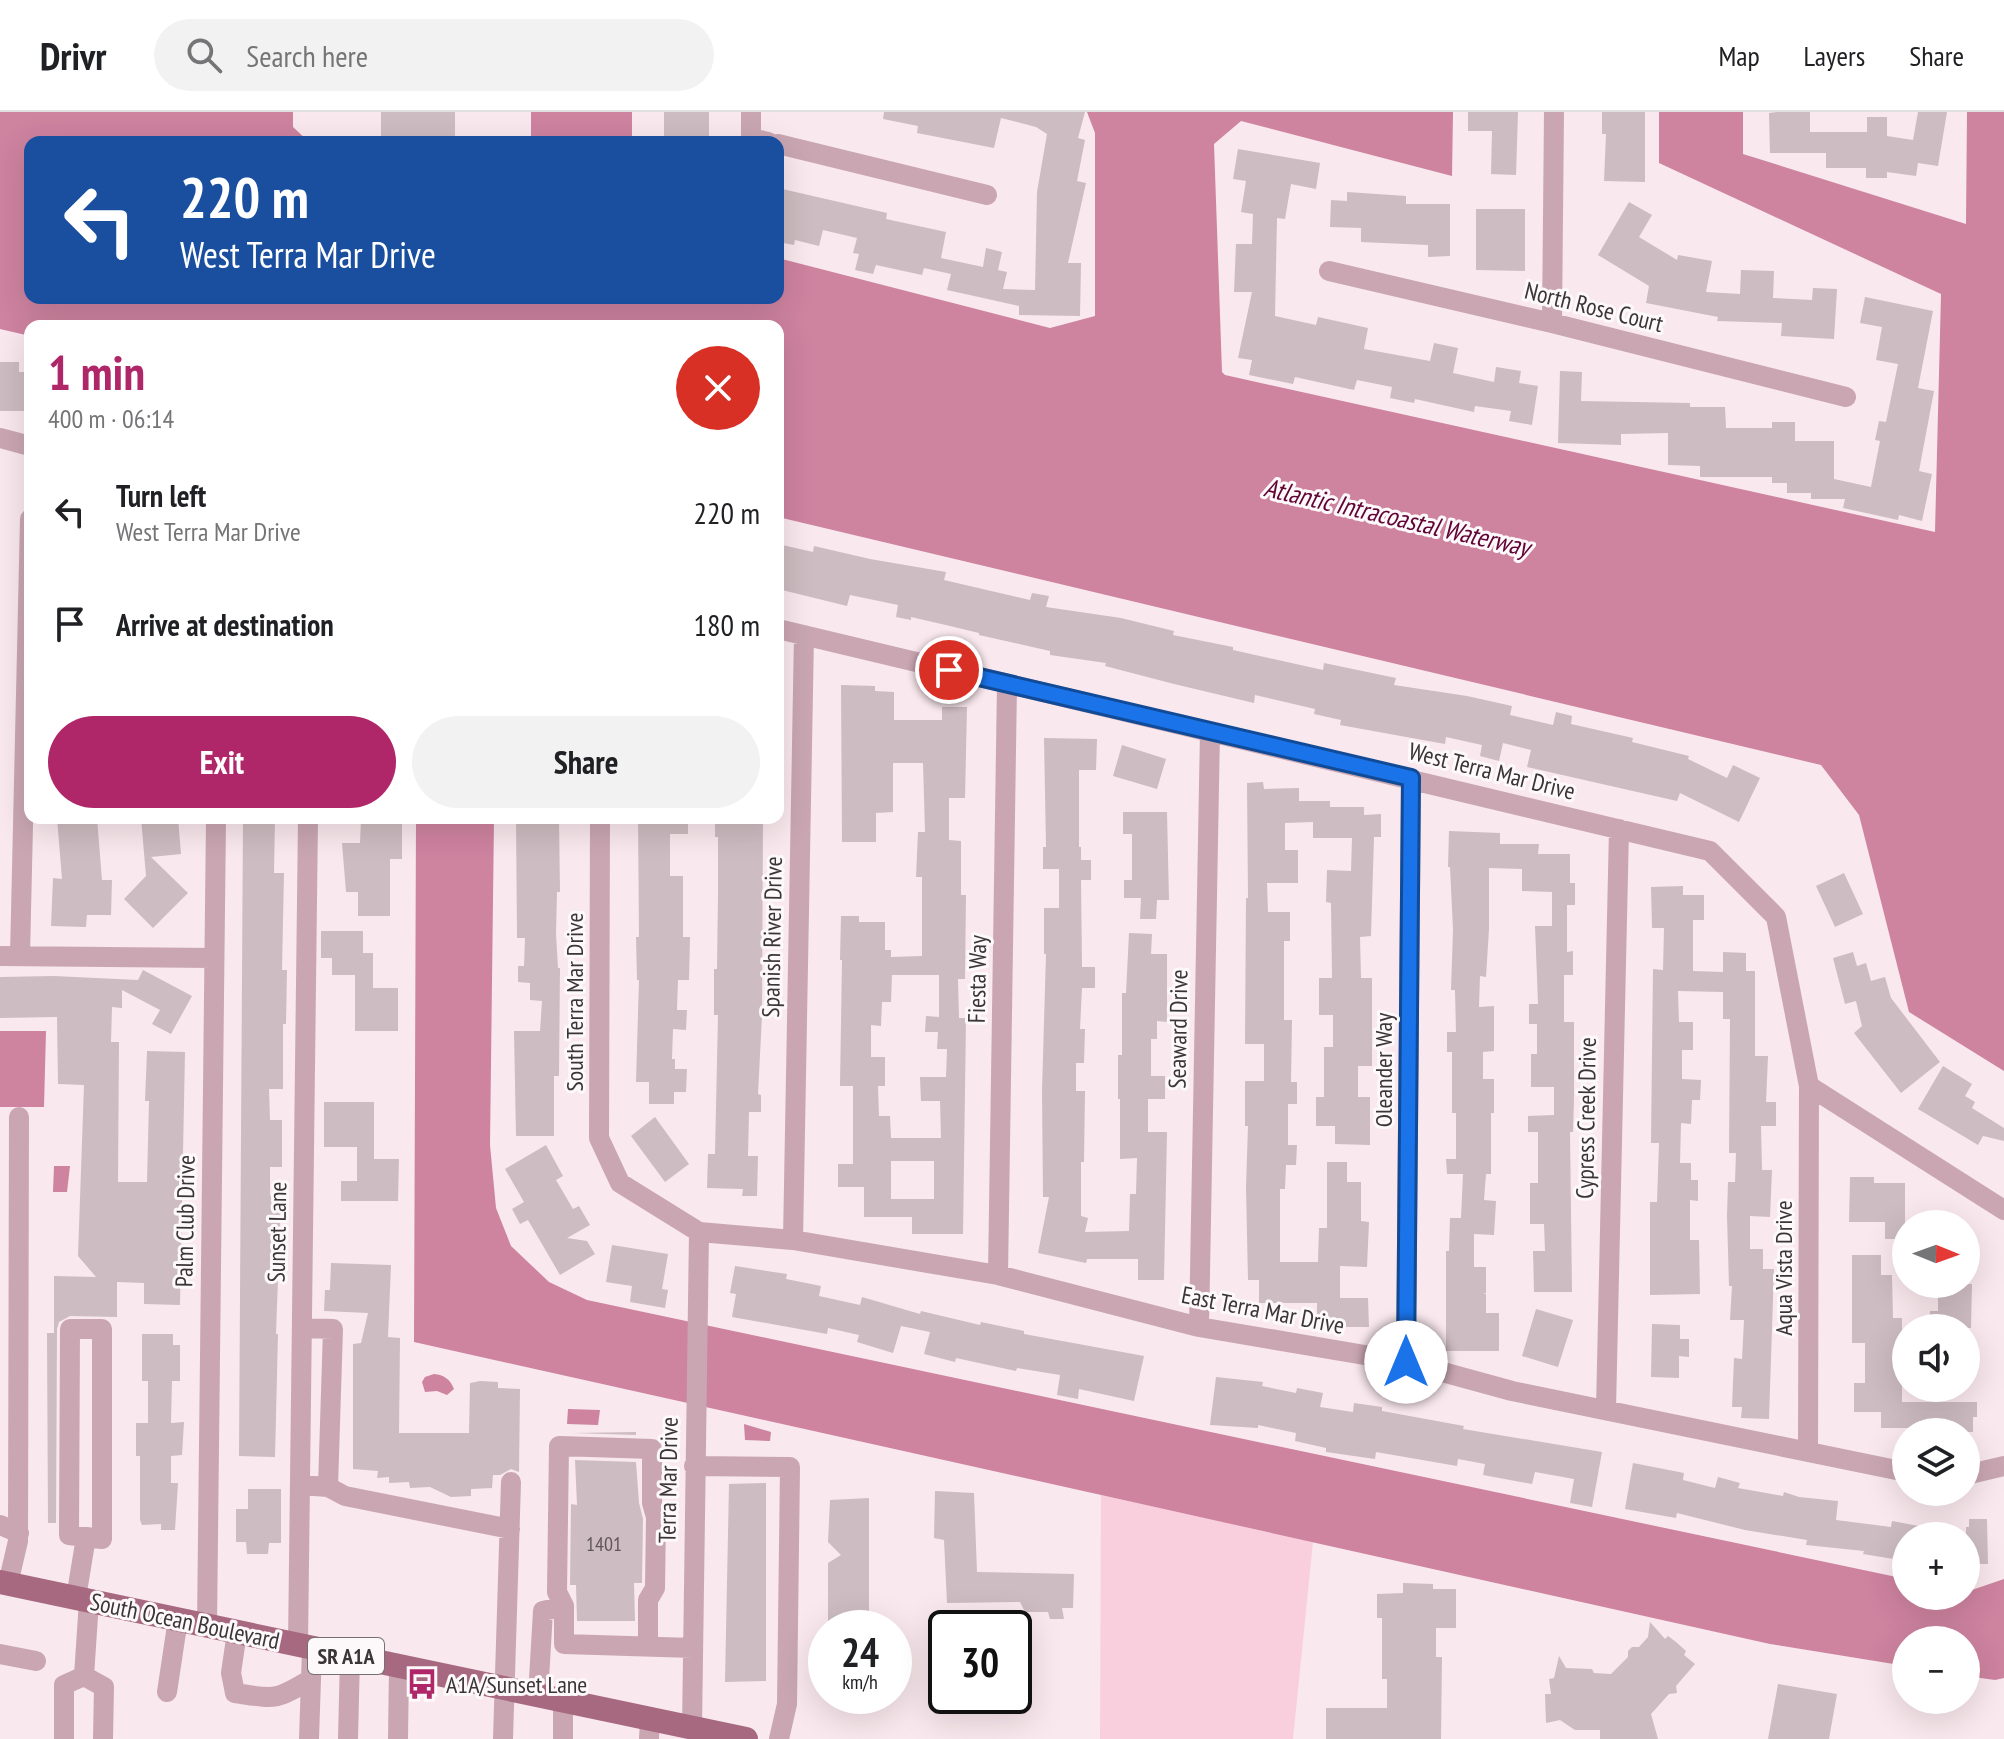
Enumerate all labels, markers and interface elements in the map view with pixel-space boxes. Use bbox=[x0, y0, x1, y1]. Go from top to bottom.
search box bbox=[154, 19, 714, 91]
text: Drivr bbox=[40, 31, 106, 80]
icon: search bbox=[182, 33, 226, 77]
text: Search here bbox=[246, 36, 368, 75]
text: Map bbox=[1718, 37, 1760, 74]
text: Layers bbox=[1804, 37, 1865, 74]
text: Share bbox=[1909, 37, 1964, 74]
text: 220 m bbox=[180, 161, 309, 233]
icon: left bbox=[48, 168, 152, 272]
text: West Terra Mar Drive bbox=[180, 231, 436, 278]
street label: North Rose Court bbox=[1522, 275, 1667, 339]
text: 1 min bbox=[48, 341, 145, 403]
button: close bbox=[676, 346, 760, 430]
text: 400 m · 06:14 bbox=[48, 402, 174, 435]
water label: Atlantic Intracoastal Waterway bbox=[1261, 470, 1536, 564]
text: Turn left bbox=[116, 476, 206, 515]
icon: left bbox=[48, 490, 92, 534]
text: 220 m bbox=[694, 493, 760, 532]
text: West Terra Mar Drive bbox=[116, 515, 301, 548]
icon: arrive bbox=[48, 602, 92, 646]
text: Arrive at destination bbox=[116, 605, 334, 644]
text: 180 m bbox=[694, 605, 760, 644]
pin bbox=[915, 636, 983, 704]
icon: arrive bbox=[927, 648, 971, 692]
button: Exit bbox=[48, 716, 396, 808]
button: Share bbox=[412, 716, 760, 808]
street label: West Terra Mar Drive bbox=[1406, 735, 1578, 807]
street label: Spanish River Drive bbox=[755, 856, 789, 1018]
street label: South Terra Mar Drive bbox=[559, 913, 590, 1091]
street label: Fiesta Way bbox=[961, 935, 993, 1023]
street label: Seaward Drive bbox=[1161, 969, 1195, 1089]
street label: Oleander Way bbox=[1368, 1013, 1399, 1127]
street label: Cypress Creek Drive bbox=[1569, 1037, 1603, 1199]
street label: Palm Club Drive bbox=[168, 1155, 202, 1287]
street label: Sunset Lane bbox=[261, 1181, 293, 1283]
street label: Aqua Vista Drive bbox=[1768, 1200, 1799, 1336]
north arrow bbox=[1892, 1210, 1980, 1298]
map controls bbox=[1892, 1210, 1980, 1714]
street label: East Terra Mar Drive bbox=[1179, 1279, 1347, 1341]
button: sound bbox=[1892, 1314, 1980, 1402]
position arrow bbox=[1364, 1320, 1448, 1404]
street label: Terra Mar Drive bbox=[651, 1417, 685, 1543]
button: layers bbox=[1892, 1418, 1980, 1506]
button: + bbox=[1892, 1522, 1980, 1610]
house number: 1401 bbox=[586, 1531, 622, 1557]
street label: South Ocean Boulevard bbox=[87, 1586, 283, 1656]
speed limit sign: 30 bbox=[928, 1610, 1032, 1714]
text: 24 bbox=[841, 1626, 879, 1678]
button: − bbox=[1892, 1626, 1980, 1714]
road number: SR A1A bbox=[308, 1638, 384, 1674]
bus stop icon: A1A/Sunset Lane bbox=[405, 1667, 439, 1701]
place label: A1A/Sunset Lane bbox=[446, 1669, 587, 1700]
text: km/h bbox=[842, 1669, 878, 1695]

